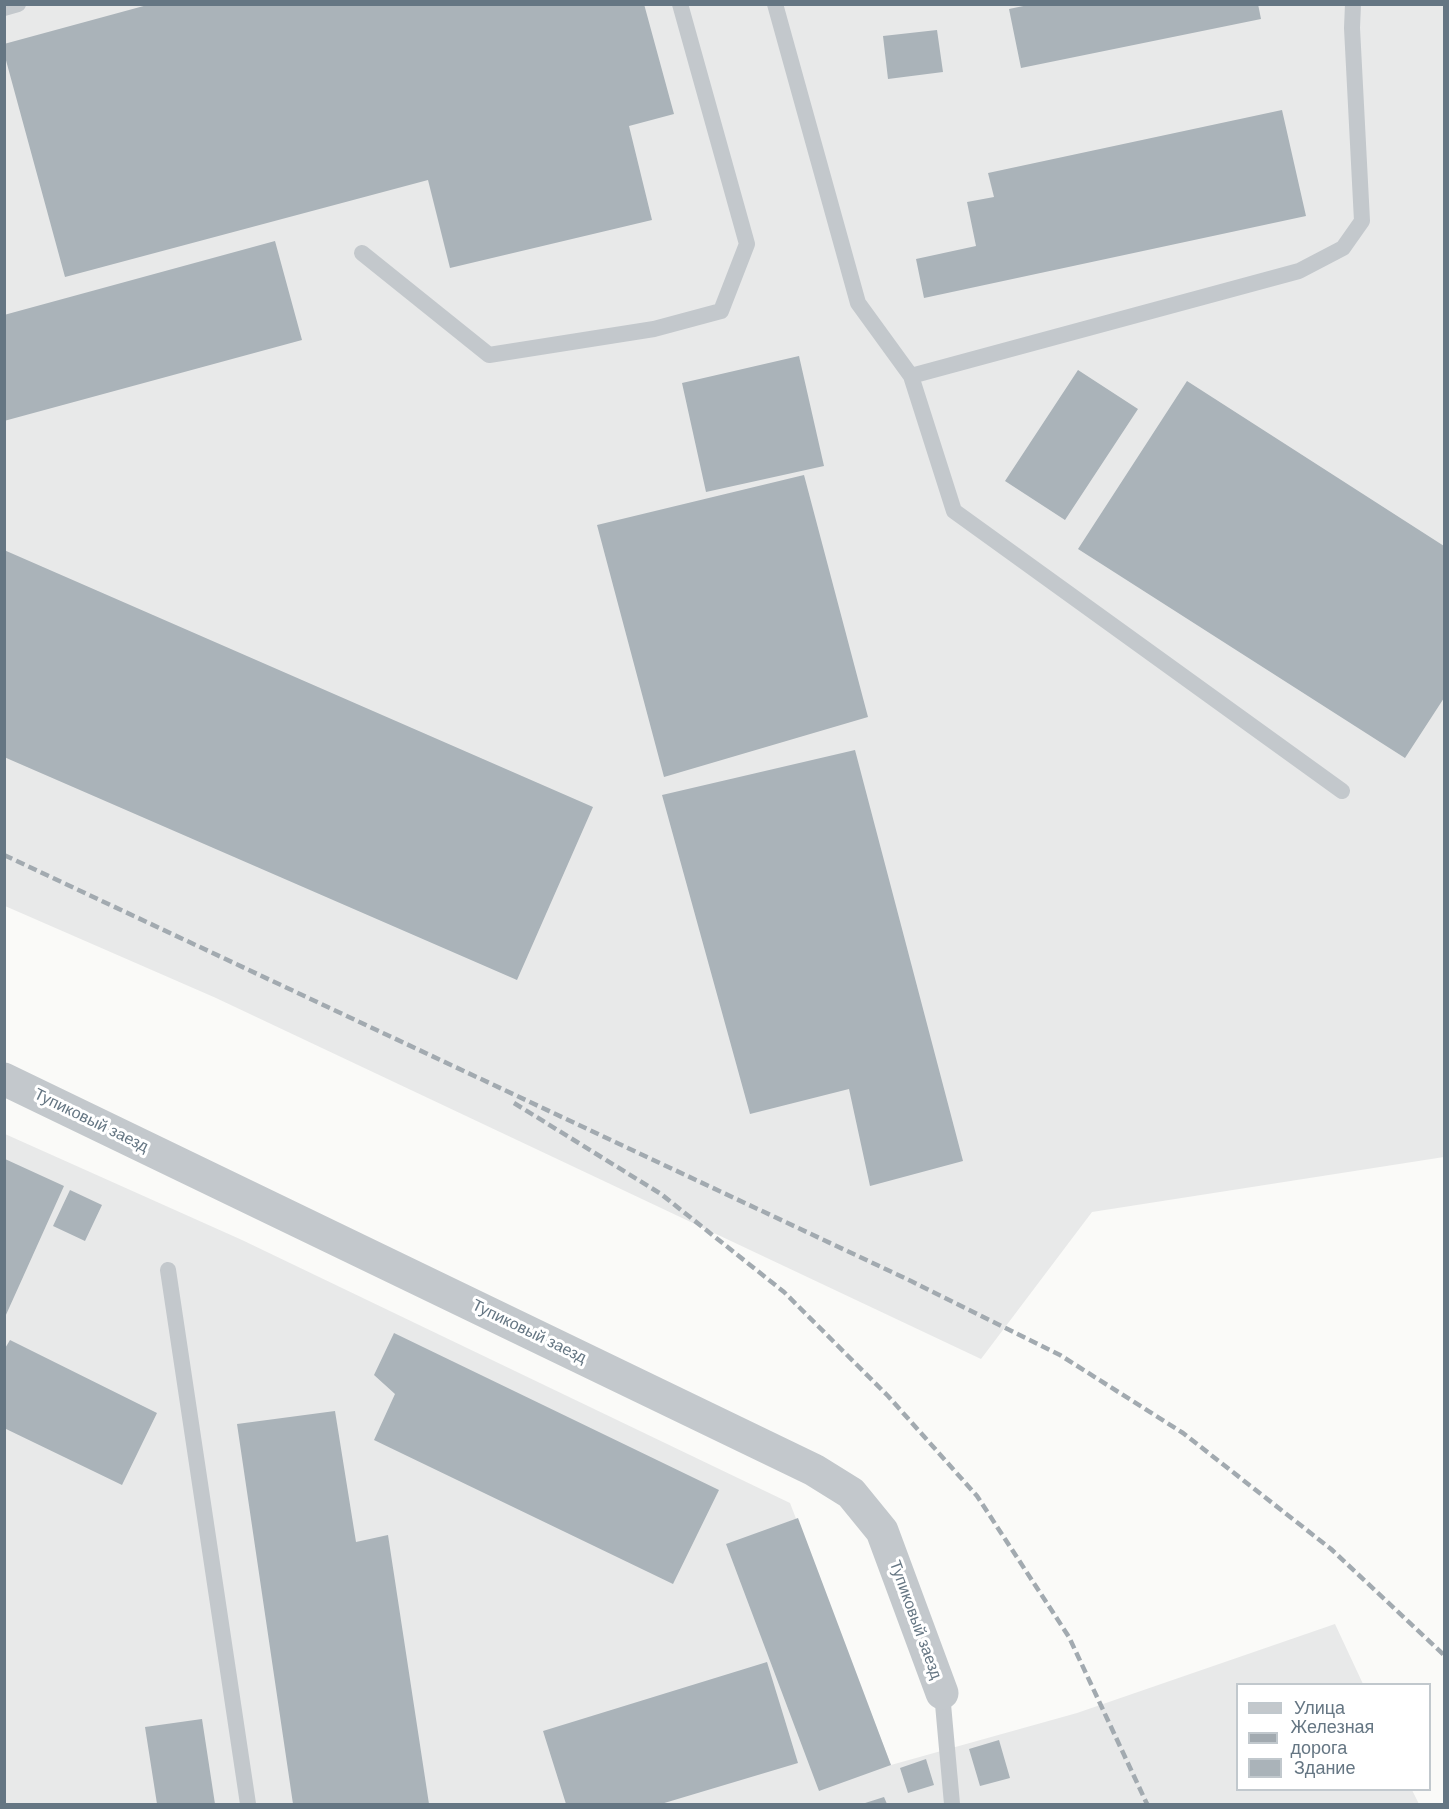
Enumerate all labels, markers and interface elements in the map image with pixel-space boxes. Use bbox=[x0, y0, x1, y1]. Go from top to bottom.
street label: Тупиковый заезд bbox=[31, 1085, 151, 1157]
street label: Тупиковый заезд bbox=[469, 1296, 589, 1368]
street label: Тупиковый заезд bbox=[885, 1558, 945, 1682]
legend bbox=[1236, 1683, 1431, 1791]
text: Улица bbox=[1294, 1698, 1345, 1718]
text: Железная дорога bbox=[1290, 1717, 1374, 1758]
text: Здание bbox=[1294, 1758, 1355, 1778]

